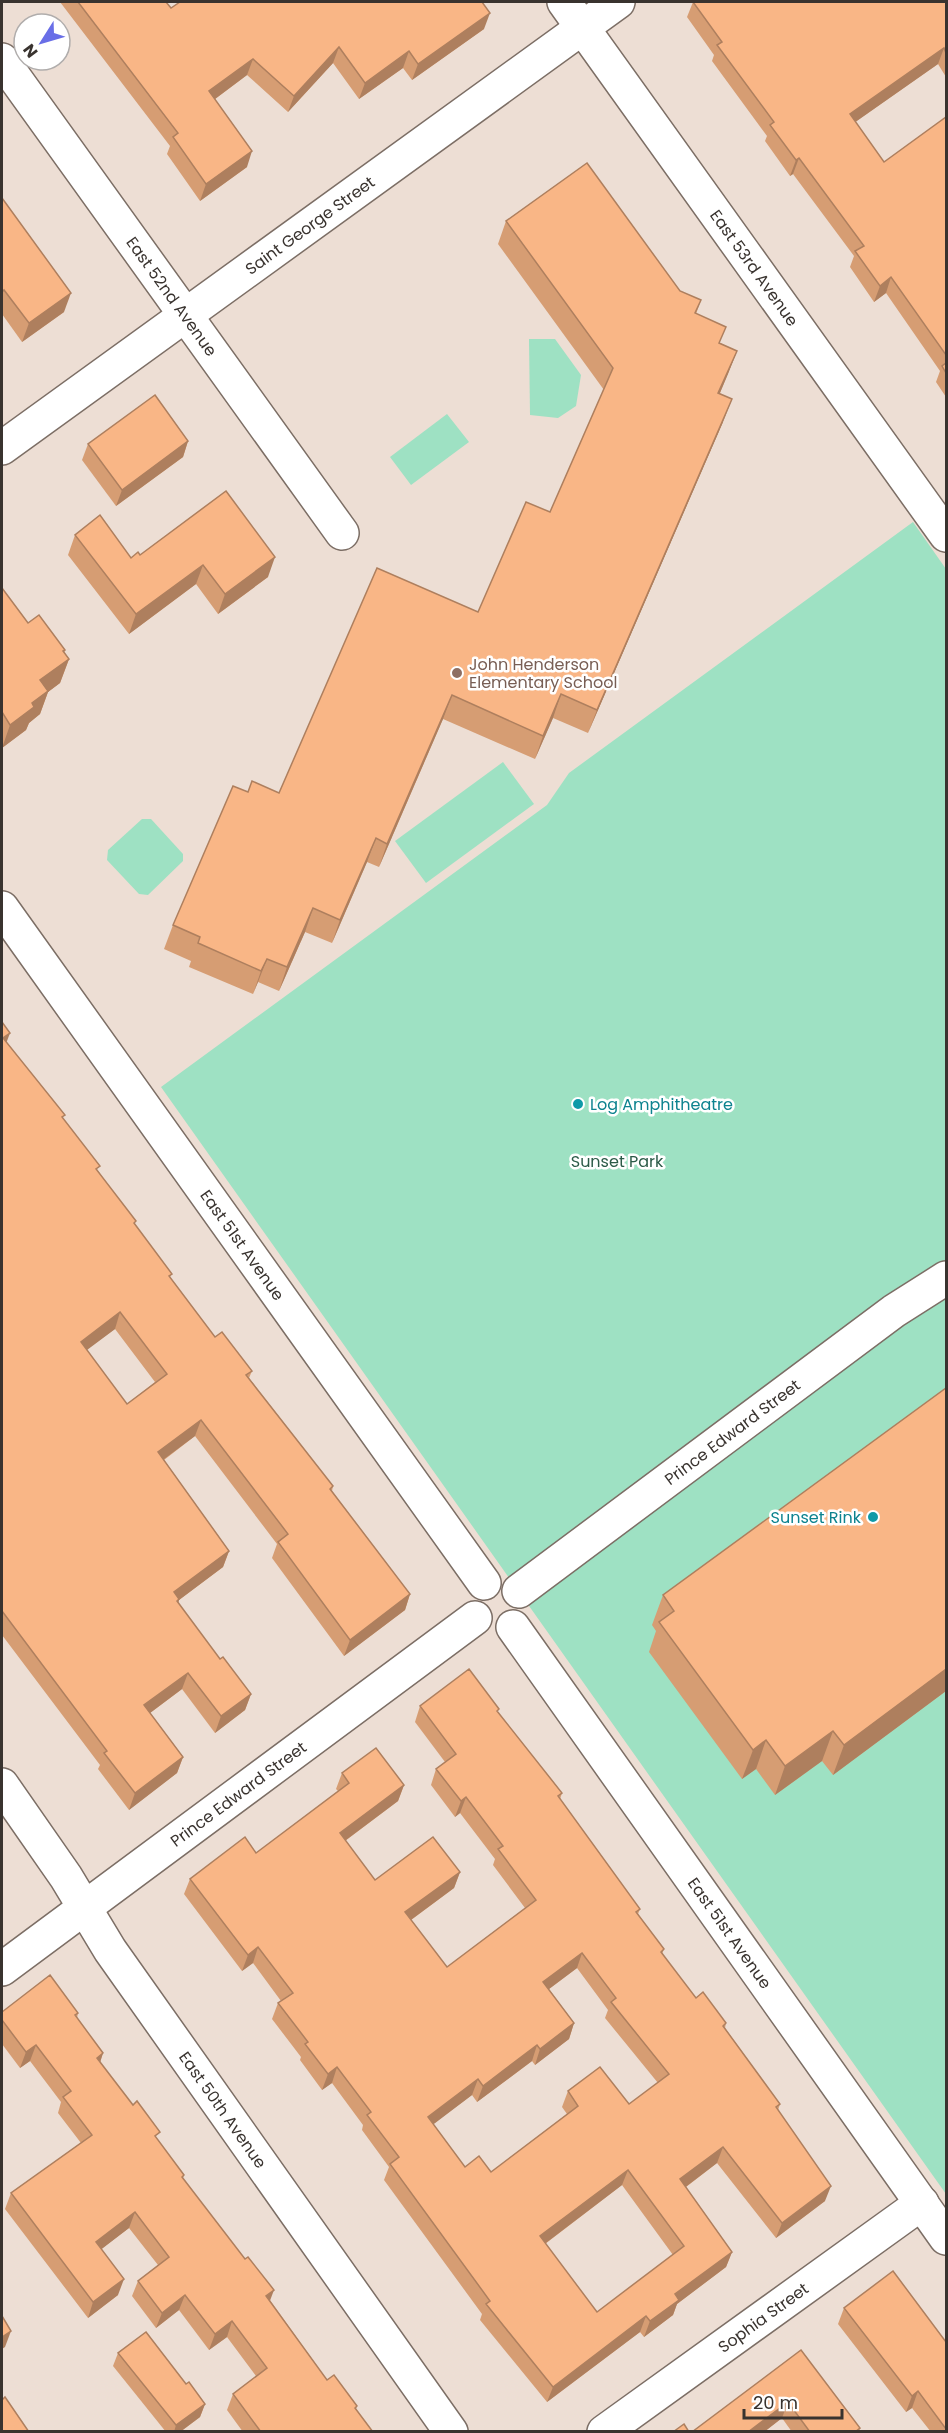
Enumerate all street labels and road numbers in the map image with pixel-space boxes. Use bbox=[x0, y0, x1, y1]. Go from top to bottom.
street label: Saint George Street bbox=[241, 171, 380, 280]
street label: East 53rd Avenue bbox=[704, 205, 804, 331]
street label: East 52nd Avenue bbox=[121, 232, 222, 361]
street label: East 51st Avenue bbox=[195, 1185, 290, 1305]
street label: Prince Edward Street bbox=[660, 1374, 805, 1491]
street label: Prince Edward Street bbox=[166, 1736, 311, 1852]
street label: East 51st Avenue bbox=[682, 1873, 777, 1994]
street label: East 50th Avenue bbox=[173, 2047, 272, 2173]
street label: Sophia Street bbox=[713, 2277, 813, 2358]

